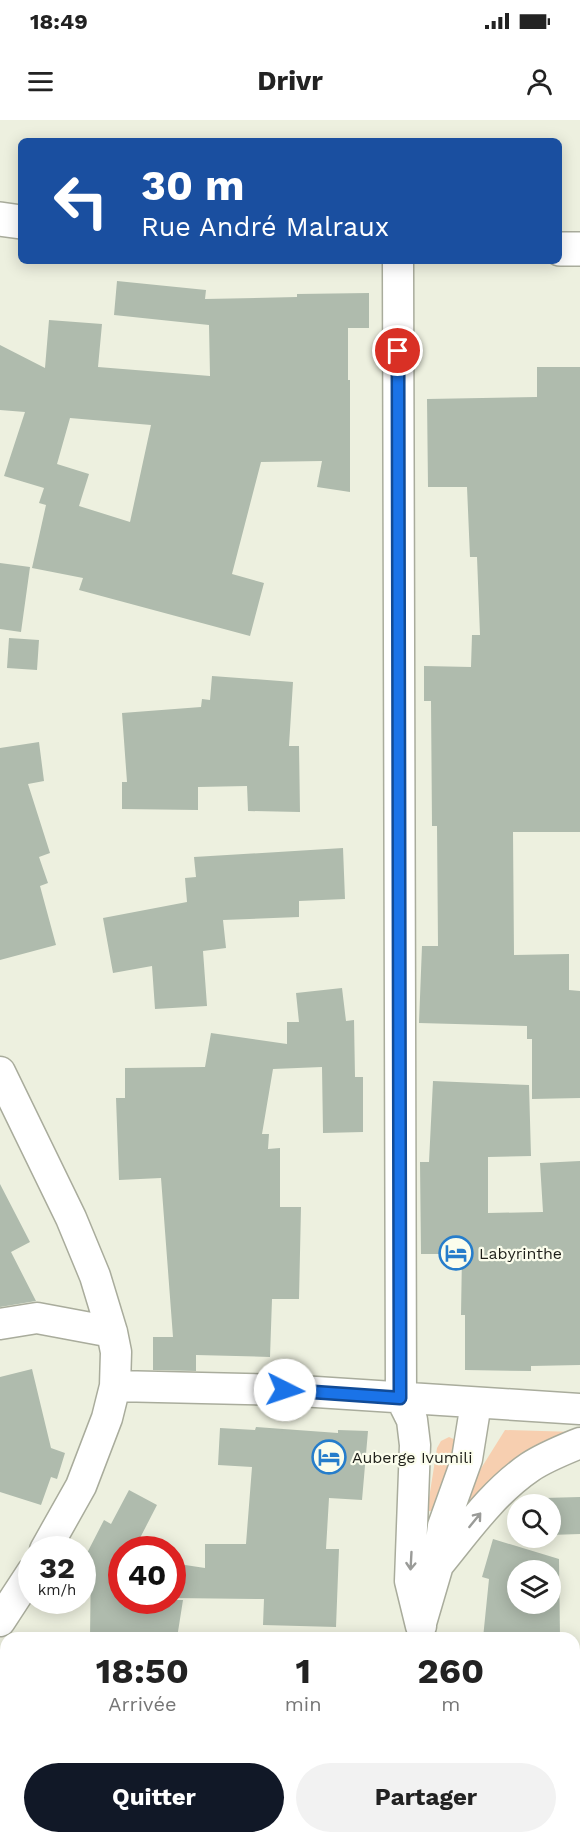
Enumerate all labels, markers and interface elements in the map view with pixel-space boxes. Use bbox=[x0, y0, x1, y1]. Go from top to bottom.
text: 18:49 bbox=[30, 9, 88, 34]
icon: menu bbox=[24, 65, 57, 98]
text: Drivr bbox=[257, 65, 323, 97]
icon: person bbox=[523, 65, 556, 98]
text: 30 m bbox=[141, 161, 245, 210]
icon: left bbox=[42, 162, 120, 240]
text: Rue André Malraux bbox=[141, 211, 389, 243]
pin bbox=[372, 325, 423, 376]
icon: arrive bbox=[381, 334, 414, 367]
hotel icon: Labyrinthe bbox=[438, 1235, 474, 1271]
place label: Labyrinthe bbox=[479, 1244, 562, 1263]
position arrow bbox=[253, 1358, 317, 1422]
hotel icon: Auberge Ivumili bbox=[311, 1439, 347, 1475]
place label: Auberge Ivumili bbox=[352, 1448, 472, 1467]
map controls bbox=[507, 1494, 561, 1614]
button: search bbox=[507, 1494, 561, 1548]
one-way arrow bbox=[468, 1513, 482, 1528]
speed limit sign: 40 bbox=[108, 1536, 186, 1614]
text: 32 bbox=[39, 1550, 75, 1585]
one-way arrow bbox=[406, 1550, 417, 1570]
button: layers bbox=[507, 1560, 561, 1614]
text: km/h bbox=[38, 1581, 76, 1599]
text: 18:50 bbox=[96, 1650, 189, 1692]
text: 1 bbox=[295, 1650, 311, 1692]
text: 260 bbox=[417, 1650, 484, 1692]
text: Arrivée bbox=[108, 1692, 177, 1716]
text: min bbox=[285, 1692, 322, 1716]
text: m bbox=[441, 1692, 460, 1716]
button: Quitter bbox=[24, 1763, 284, 1832]
button: Partager bbox=[296, 1763, 556, 1832]

